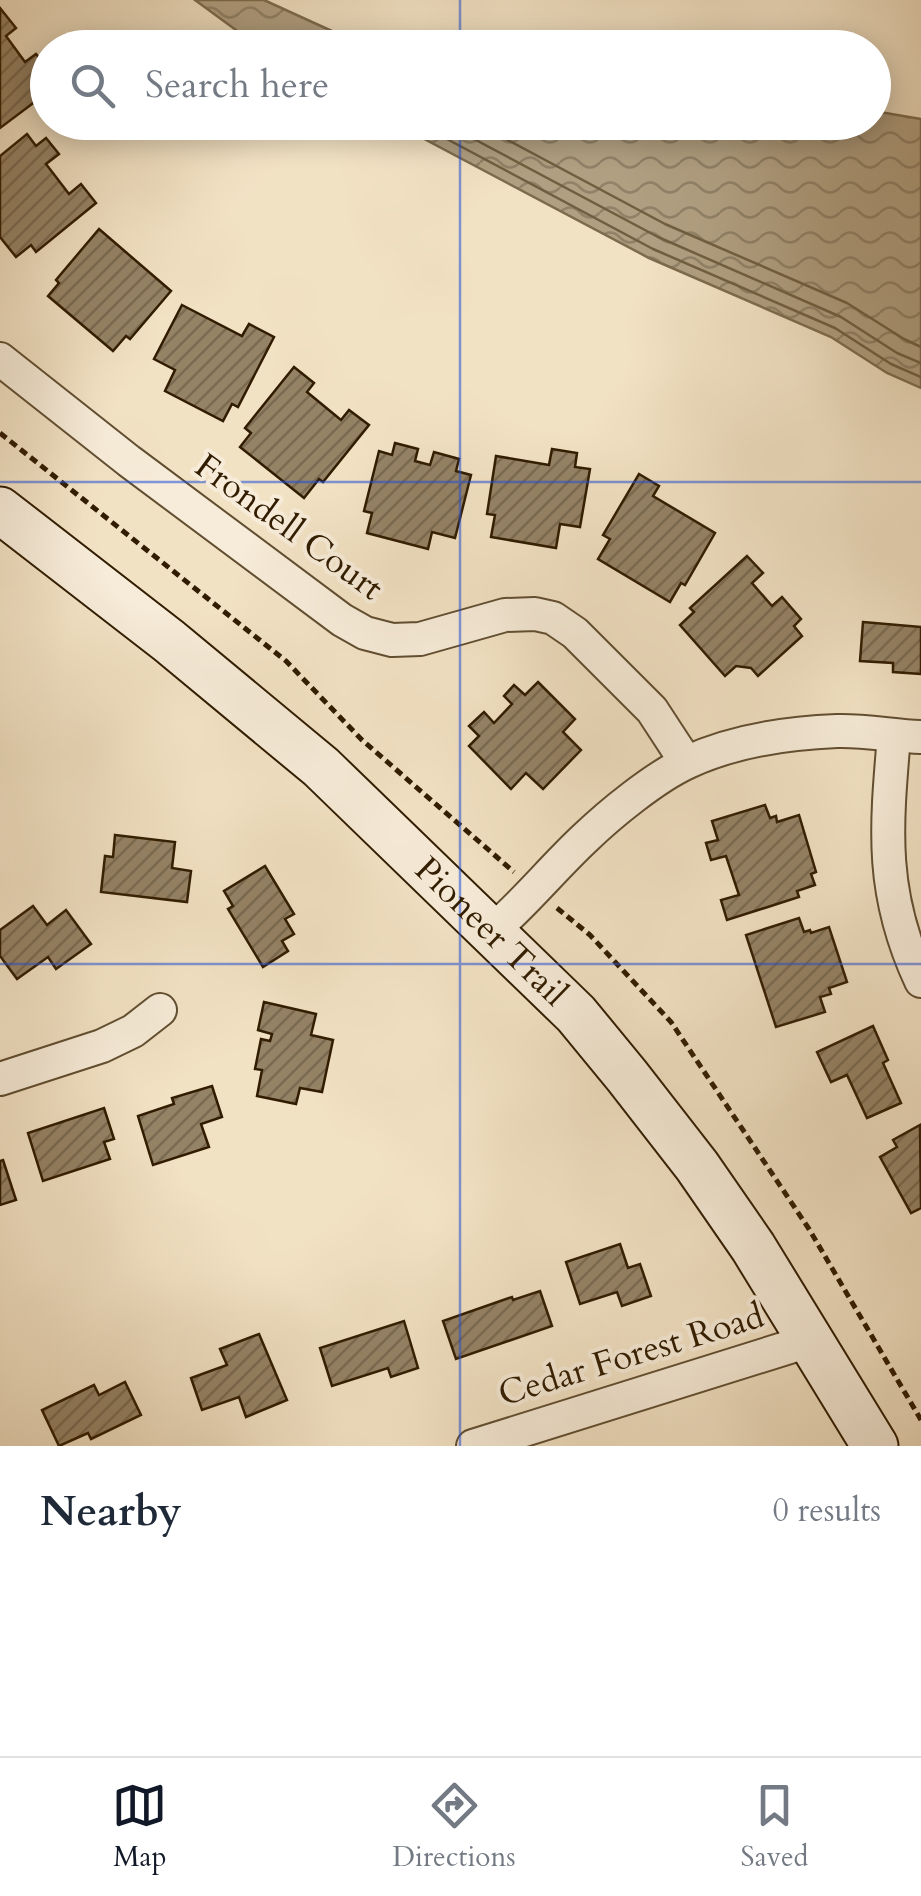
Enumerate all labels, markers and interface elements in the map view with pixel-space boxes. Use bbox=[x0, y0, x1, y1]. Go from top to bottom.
search box bbox=[30, 30, 891, 140]
icon: search bbox=[65, 58, 120, 113]
text: Search here bbox=[145, 59, 329, 111]
street label: Frondell Court bbox=[185, 442, 393, 612]
street label: Pioneer Trail bbox=[404, 846, 578, 1017]
street label: Cedar Forest Road bbox=[492, 1292, 770, 1418]
text: Nearby bbox=[40, 1483, 182, 1540]
text: 0 results bbox=[773, 1489, 881, 1533]
tab: Map bbox=[112, 1778, 167, 1876]
tab: Directions bbox=[392, 1778, 516, 1876]
tab: Saved bbox=[741, 1778, 809, 1876]

